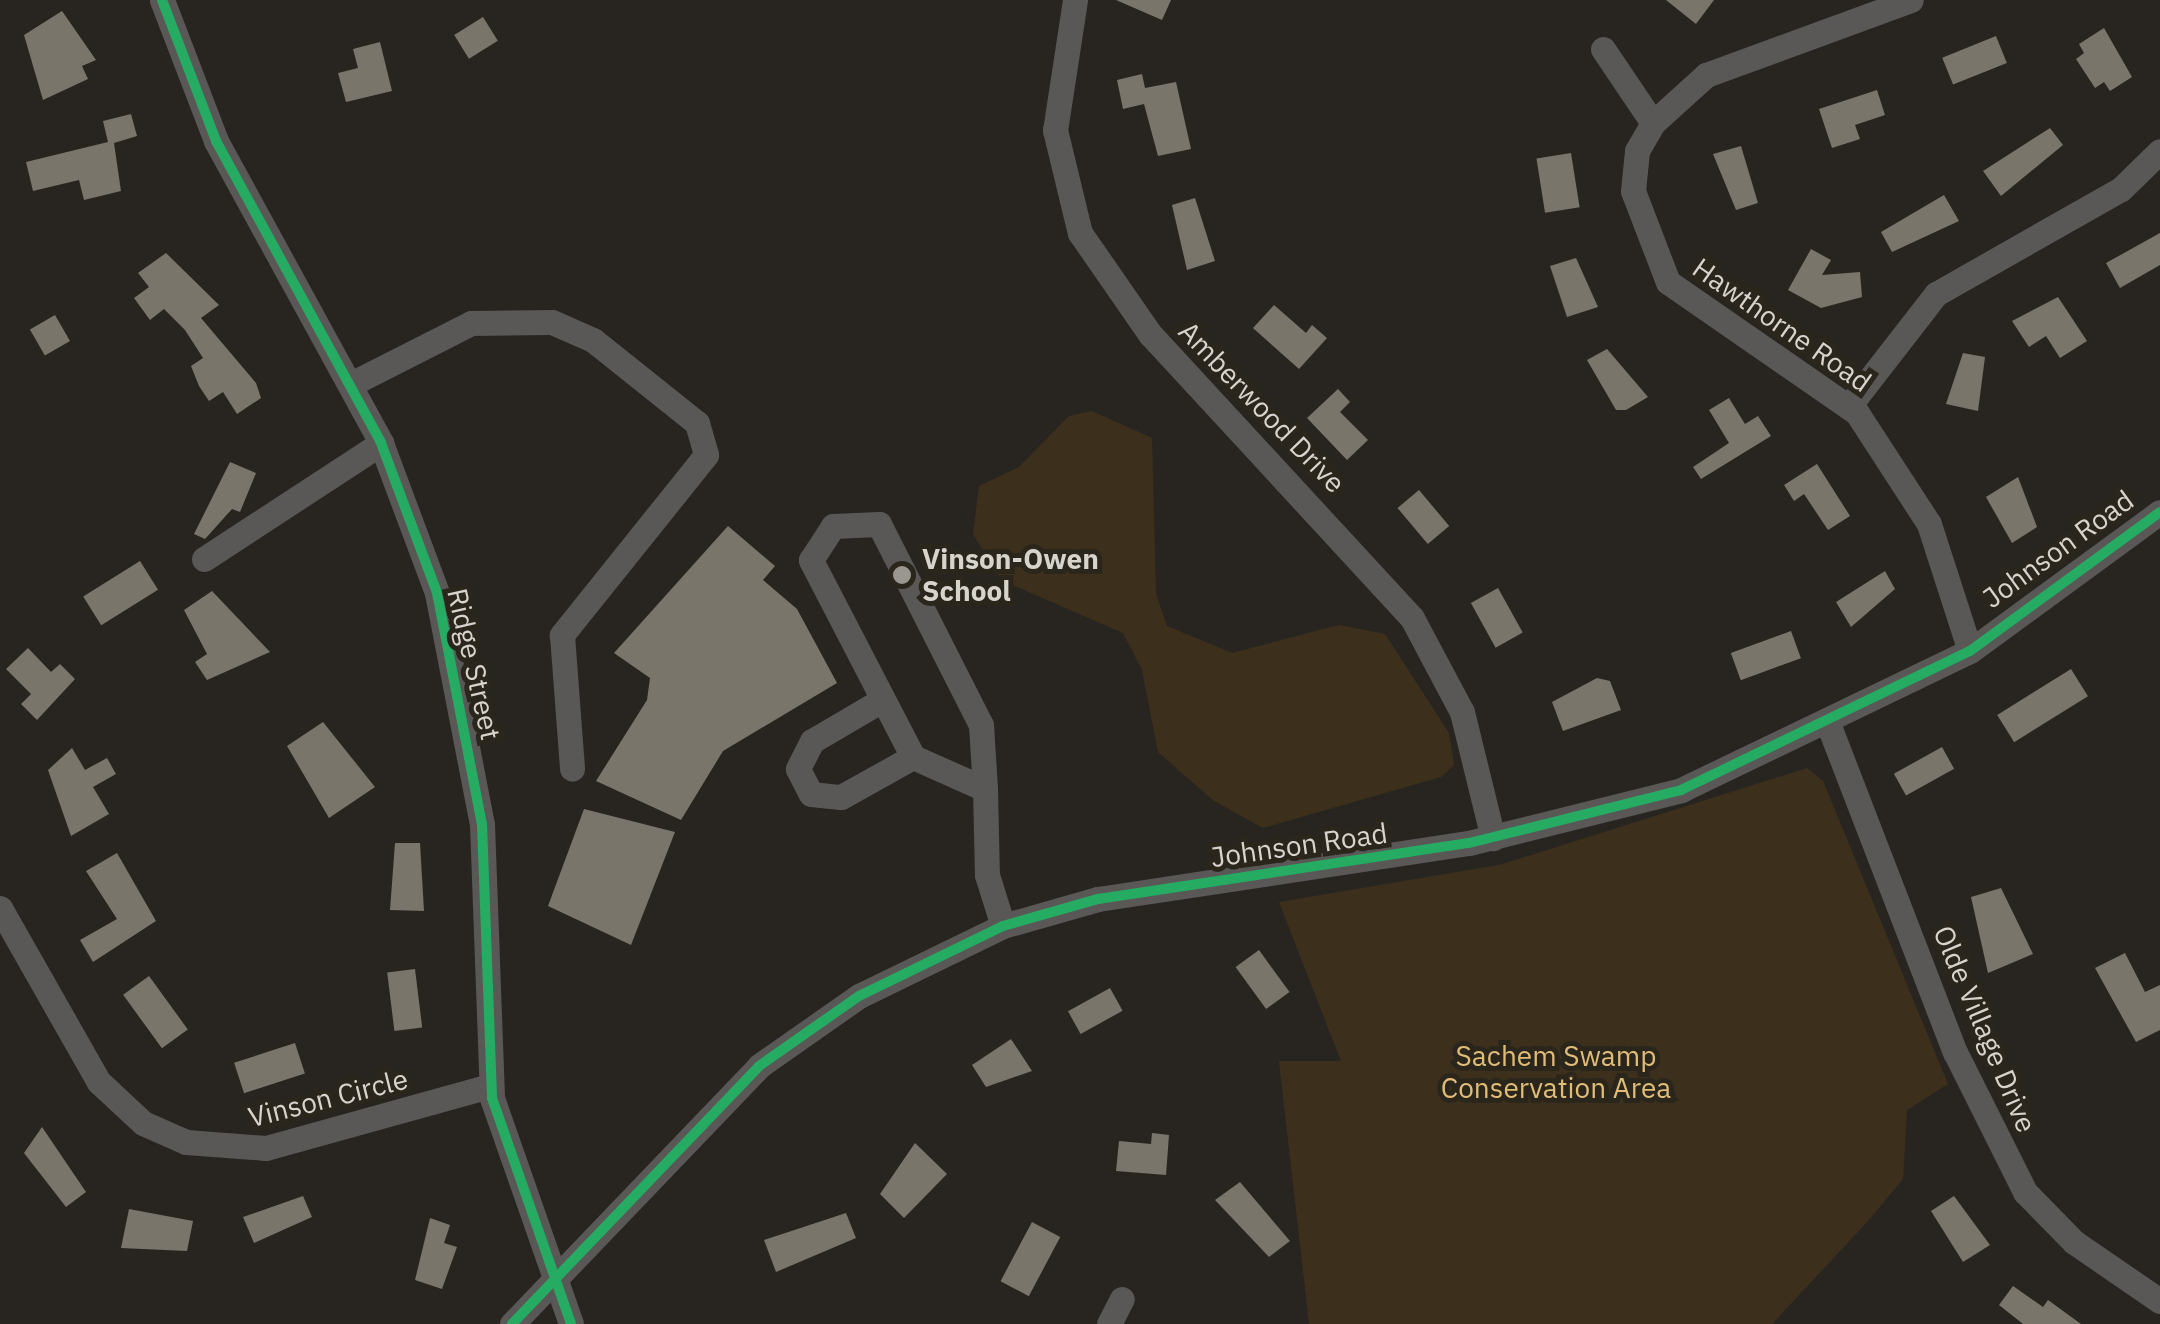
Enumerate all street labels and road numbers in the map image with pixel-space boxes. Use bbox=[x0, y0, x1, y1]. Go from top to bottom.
street label: Hawthorne Road bbox=[1686, 251, 1878, 399]
street label: Amberwood Drive bbox=[1172, 314, 1352, 500]
street label: Johnson Road bbox=[1976, 483, 2140, 615]
street label: Ridge Street bbox=[440, 585, 508, 743]
street label: Johnson Road bbox=[1209, 816, 1389, 874]
street label: Olde Village Drive bbox=[1926, 921, 2044, 1137]
street label: Vinson Circle bbox=[245, 1062, 411, 1134]

